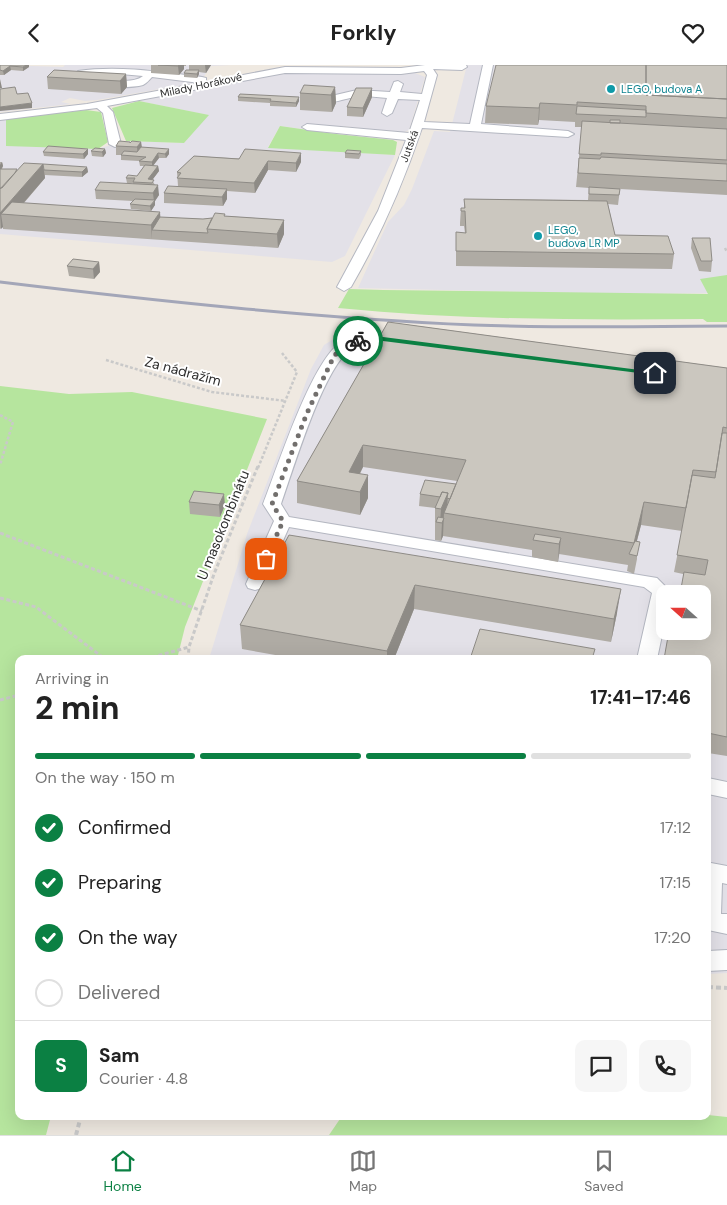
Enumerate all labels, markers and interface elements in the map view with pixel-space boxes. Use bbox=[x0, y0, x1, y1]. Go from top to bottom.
text: Forkly bbox=[331, 18, 396, 47]
icon: back bbox=[20, 19, 48, 47]
icon: heart bbox=[679, 19, 707, 47]
street label: Milady Horákové bbox=[159, 69, 243, 101]
place label: LEGO, budova A bbox=[621, 82, 702, 96]
marker: LEGO, budova A bbox=[605, 83, 617, 95]
street label: Jutská bbox=[397, 128, 421, 164]
place label: LEGO, budova LR MP bbox=[548, 223, 620, 250]
marker: LEGO, budova LR MP bbox=[532, 230, 544, 242]
courier bbox=[333, 316, 383, 366]
icon: bike bbox=[344, 327, 372, 355]
street label: Za nádražím bbox=[143, 352, 223, 390]
pin bbox=[634, 352, 676, 394]
icon: home bbox=[641, 359, 669, 387]
street label: U masokombinátu bbox=[193, 468, 253, 582]
pin bbox=[245, 538, 287, 580]
icon: bag bbox=[252, 545, 280, 573]
north arrow bbox=[656, 585, 711, 640]
map controls bbox=[656, 585, 711, 640]
text: Arriving in bbox=[35, 668, 109, 689]
text: 17:41–17:46 bbox=[590, 685, 691, 710]
text: 2 min bbox=[35, 687, 120, 729]
text: On the way · 150 m bbox=[35, 767, 175, 788]
icon: check bbox=[35, 814, 63, 842]
text: Confirmed bbox=[78, 815, 171, 840]
text: 17:12 bbox=[660, 817, 691, 838]
icon: check bbox=[35, 869, 63, 897]
text: Preparing bbox=[78, 870, 162, 895]
text: 17:15 bbox=[659, 872, 691, 893]
icon: check bbox=[35, 924, 63, 952]
text: On the way bbox=[78, 925, 178, 950]
text: 17:20 bbox=[654, 927, 691, 948]
text: Delivered bbox=[78, 980, 160, 1005]
button: chat bbox=[575, 1040, 627, 1092]
button: phone bbox=[639, 1040, 691, 1092]
text: Sam bbox=[99, 1043, 140, 1068]
text: S bbox=[55, 1053, 67, 1078]
text: Courier · 4.8 bbox=[99, 1068, 188, 1089]
tab: Home bbox=[104, 1147, 142, 1195]
tab: Map bbox=[349, 1147, 377, 1195]
tab: Saved bbox=[584, 1147, 623, 1195]

